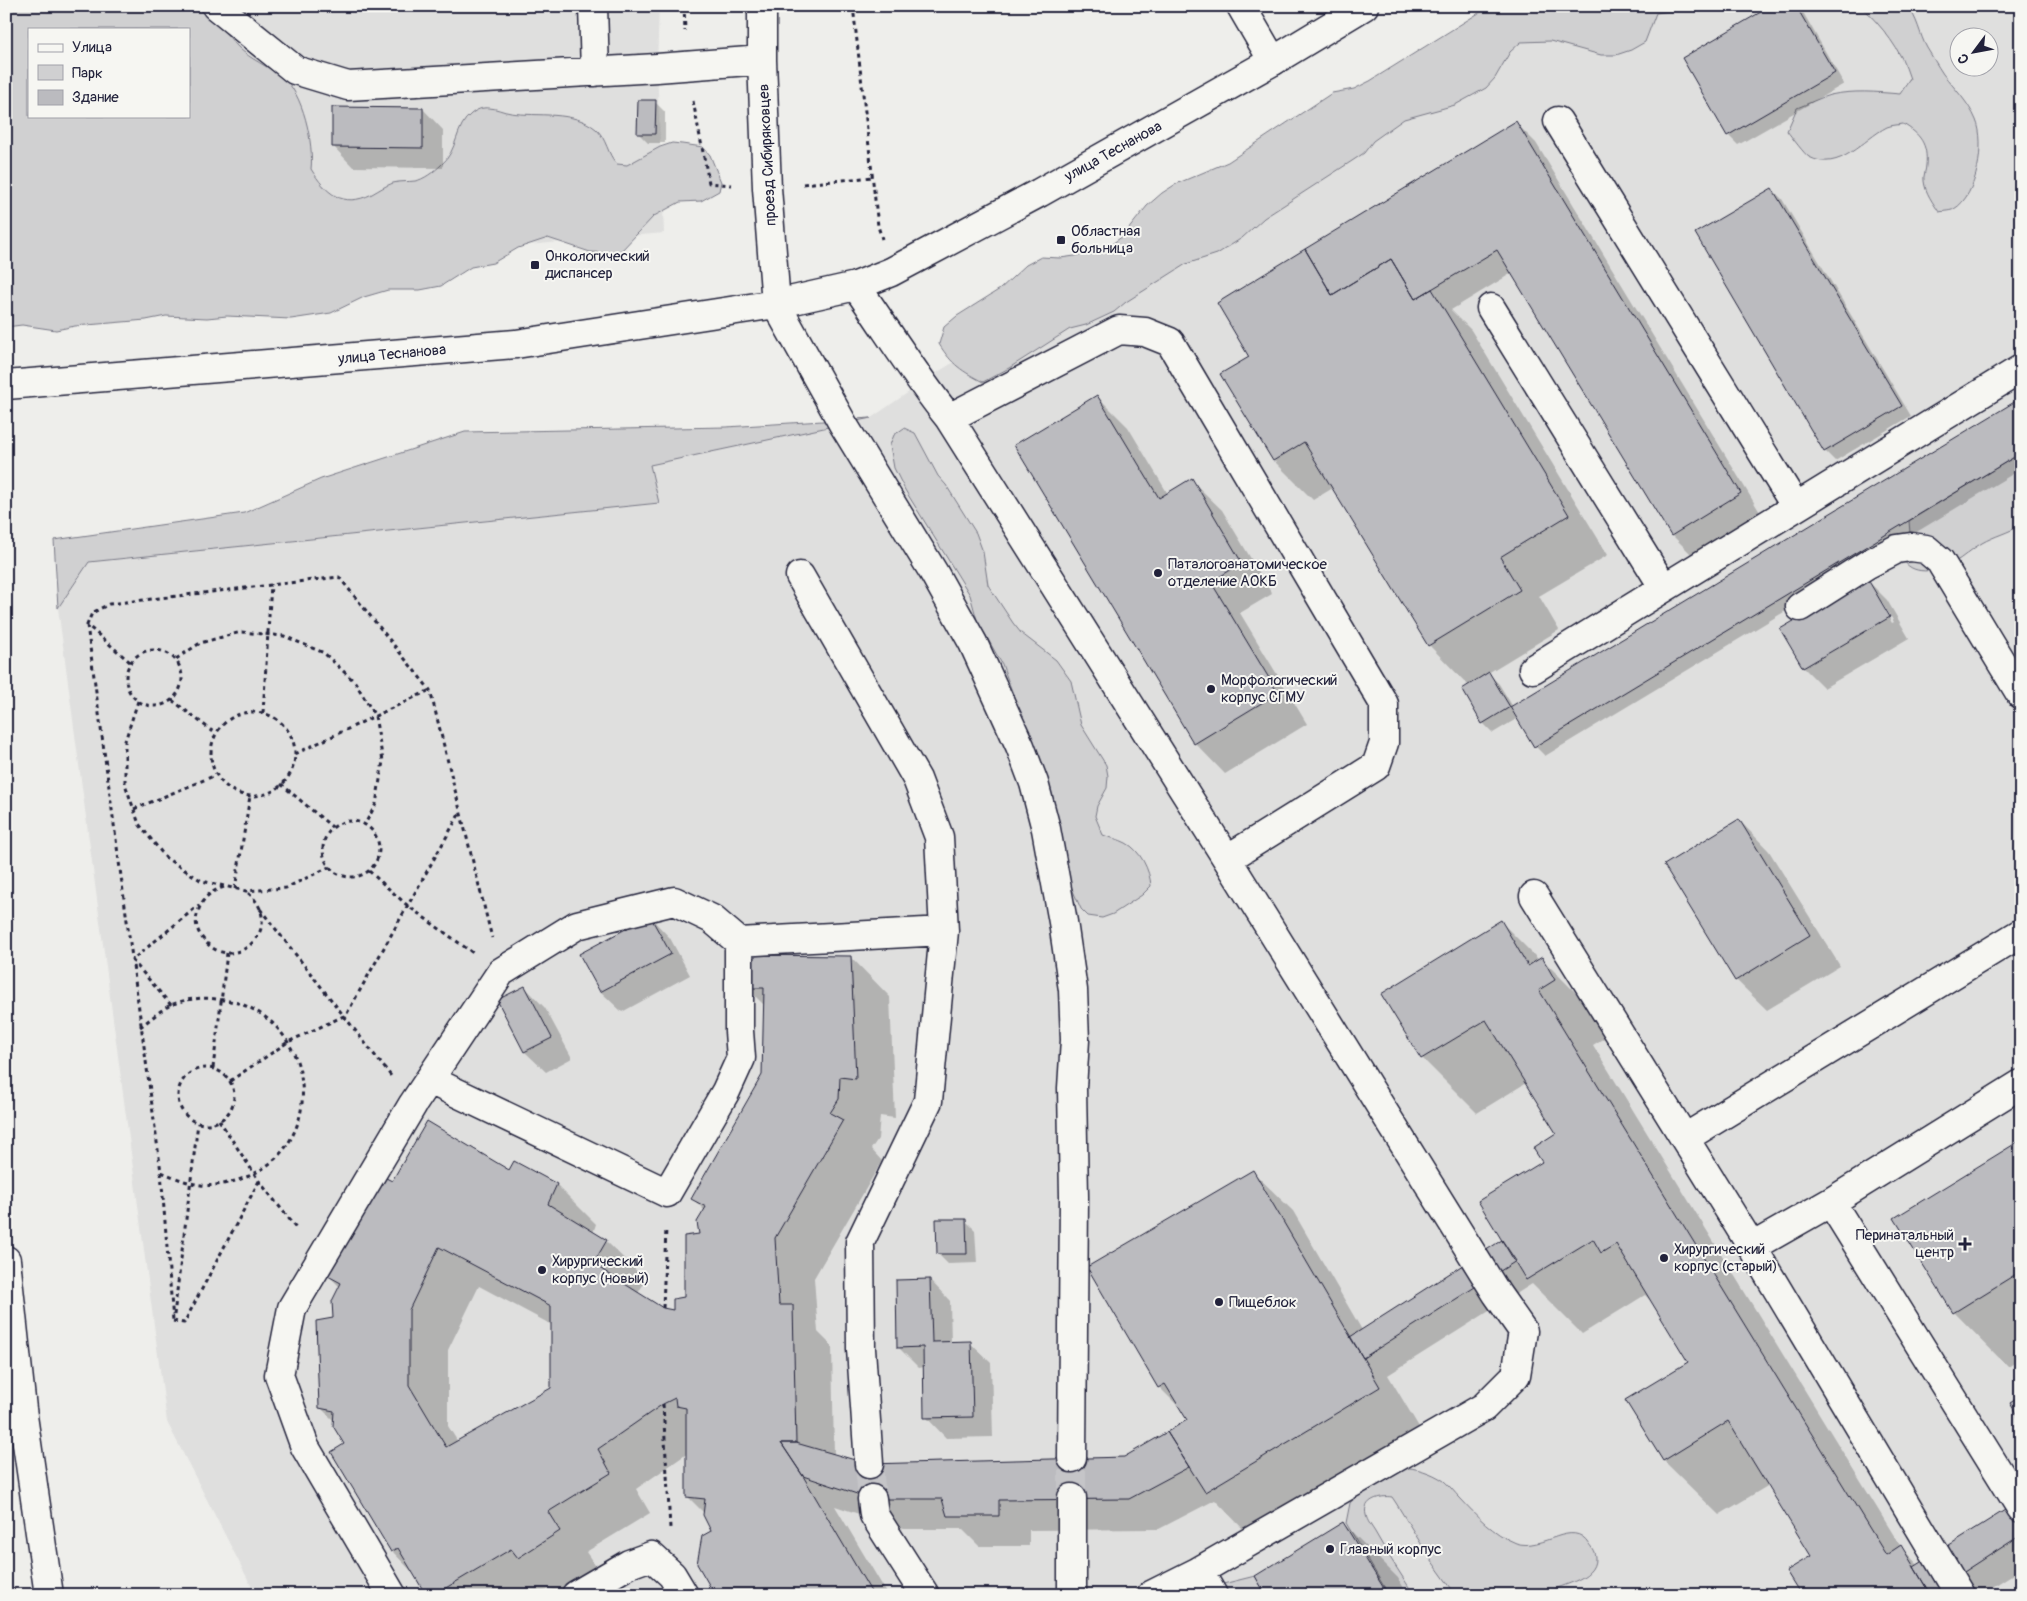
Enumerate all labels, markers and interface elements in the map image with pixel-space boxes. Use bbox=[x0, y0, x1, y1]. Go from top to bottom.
legend bbox=[28, 28, 190, 118]
north arrow bbox=[1950, 28, 2000, 78]
text: Улица bbox=[72, 38, 112, 57]
text: С bbox=[1954, 50, 1973, 67]
text: Парк bbox=[72, 64, 103, 83]
street label: проезд Сибиряковцев bbox=[754, 83, 781, 227]
text: Здание bbox=[72, 88, 119, 107]
street label: улица Теснанова bbox=[1060, 117, 1165, 186]
place label: Областная больница bbox=[1071, 222, 1140, 258]
marker: Областная больница bbox=[1055, 234, 1067, 246]
place label: Онкологический диспансер bbox=[545, 247, 650, 283]
marker: Онкологический диспансер bbox=[529, 259, 541, 271]
street label: улица Теснанова bbox=[336, 340, 447, 369]
place label: Паталогоанатомическое отделение АОКБ bbox=[1168, 555, 1328, 591]
marker: Паталогоанатомическое отделение АОКБ bbox=[1152, 567, 1164, 579]
place label: Морфологический корпус СГМУ bbox=[1221, 671, 1338, 707]
marker: Морфологический корпус СГМУ bbox=[1205, 683, 1217, 695]
place label: Перинатальный центр bbox=[1856, 1226, 1954, 1262]
marker: Перинатальный центр bbox=[1958, 1237, 1972, 1251]
place label: Хирургический корпус (старый) bbox=[1674, 1240, 1778, 1276]
place label: Хирургический корпус (новый) bbox=[552, 1252, 650, 1288]
marker: Хирургический корпус (старый) bbox=[1658, 1252, 1670, 1264]
marker: Хирургический корпус (новый) bbox=[536, 1264, 548, 1276]
place label: Пищеблок bbox=[1229, 1293, 1297, 1312]
marker: Пищеблок bbox=[1213, 1296, 1225, 1308]
place label: Главный корпус bbox=[1340, 1540, 1442, 1559]
marker: Главный корпус bbox=[1324, 1543, 1336, 1555]

